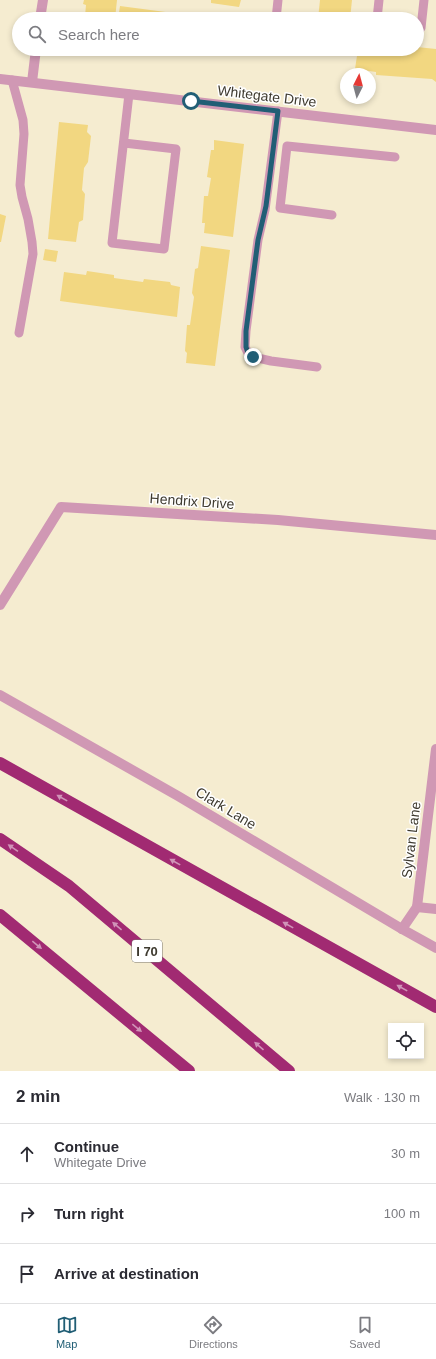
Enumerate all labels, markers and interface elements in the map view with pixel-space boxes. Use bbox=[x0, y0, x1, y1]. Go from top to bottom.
search box bbox=[12, 12, 424, 56]
icon: search bbox=[26, 23, 48, 45]
text: Search here bbox=[58, 26, 140, 43]
north arrow bbox=[340, 68, 376, 104]
street label: Whitegate Drive bbox=[217, 82, 318, 110]
route start bbox=[182, 92, 200, 110]
route end bbox=[244, 348, 262, 366]
street label: Hendrix Drive bbox=[149, 490, 235, 512]
street label: Clark Lane bbox=[193, 784, 259, 832]
one-way arrow bbox=[56, 795, 67, 801]
street label: Sylvan Lane bbox=[398, 801, 424, 879]
one-way arrow bbox=[8, 844, 19, 852]
one-way arrow bbox=[169, 858, 181, 865]
one-way arrow bbox=[112, 921, 123, 930]
one-way arrow bbox=[282, 922, 294, 929]
road number: I 70 bbox=[132, 940, 162, 962]
one-way arrow bbox=[32, 941, 42, 950]
one-way arrow bbox=[396, 985, 408, 992]
one-way arrow bbox=[132, 1023, 143, 1032]
map controls bbox=[388, 1023, 424, 1059]
button: locate bbox=[388, 1023, 424, 1059]
one-way arrow bbox=[254, 1041, 265, 1050]
text: 2 min bbox=[16, 1087, 60, 1106]
text: Walk · 130 m bbox=[344, 1090, 420, 1105]
text: Continue bbox=[54, 1138, 119, 1155]
icon: ahead bbox=[16, 1143, 38, 1165]
text: 30 m bbox=[391, 1146, 420, 1161]
text: Whitegate Drive bbox=[54, 1155, 146, 1170]
icon: right bbox=[16, 1203, 38, 1225]
text: Turn right bbox=[54, 1205, 124, 1222]
text: 100 m bbox=[384, 1206, 420, 1221]
icon: arrive bbox=[16, 1263, 38, 1285]
text: Arrive at destination bbox=[54, 1265, 199, 1282]
tab: Map bbox=[56, 1314, 78, 1350]
tab: Directions bbox=[189, 1314, 238, 1350]
tab: Saved bbox=[349, 1314, 380, 1350]

